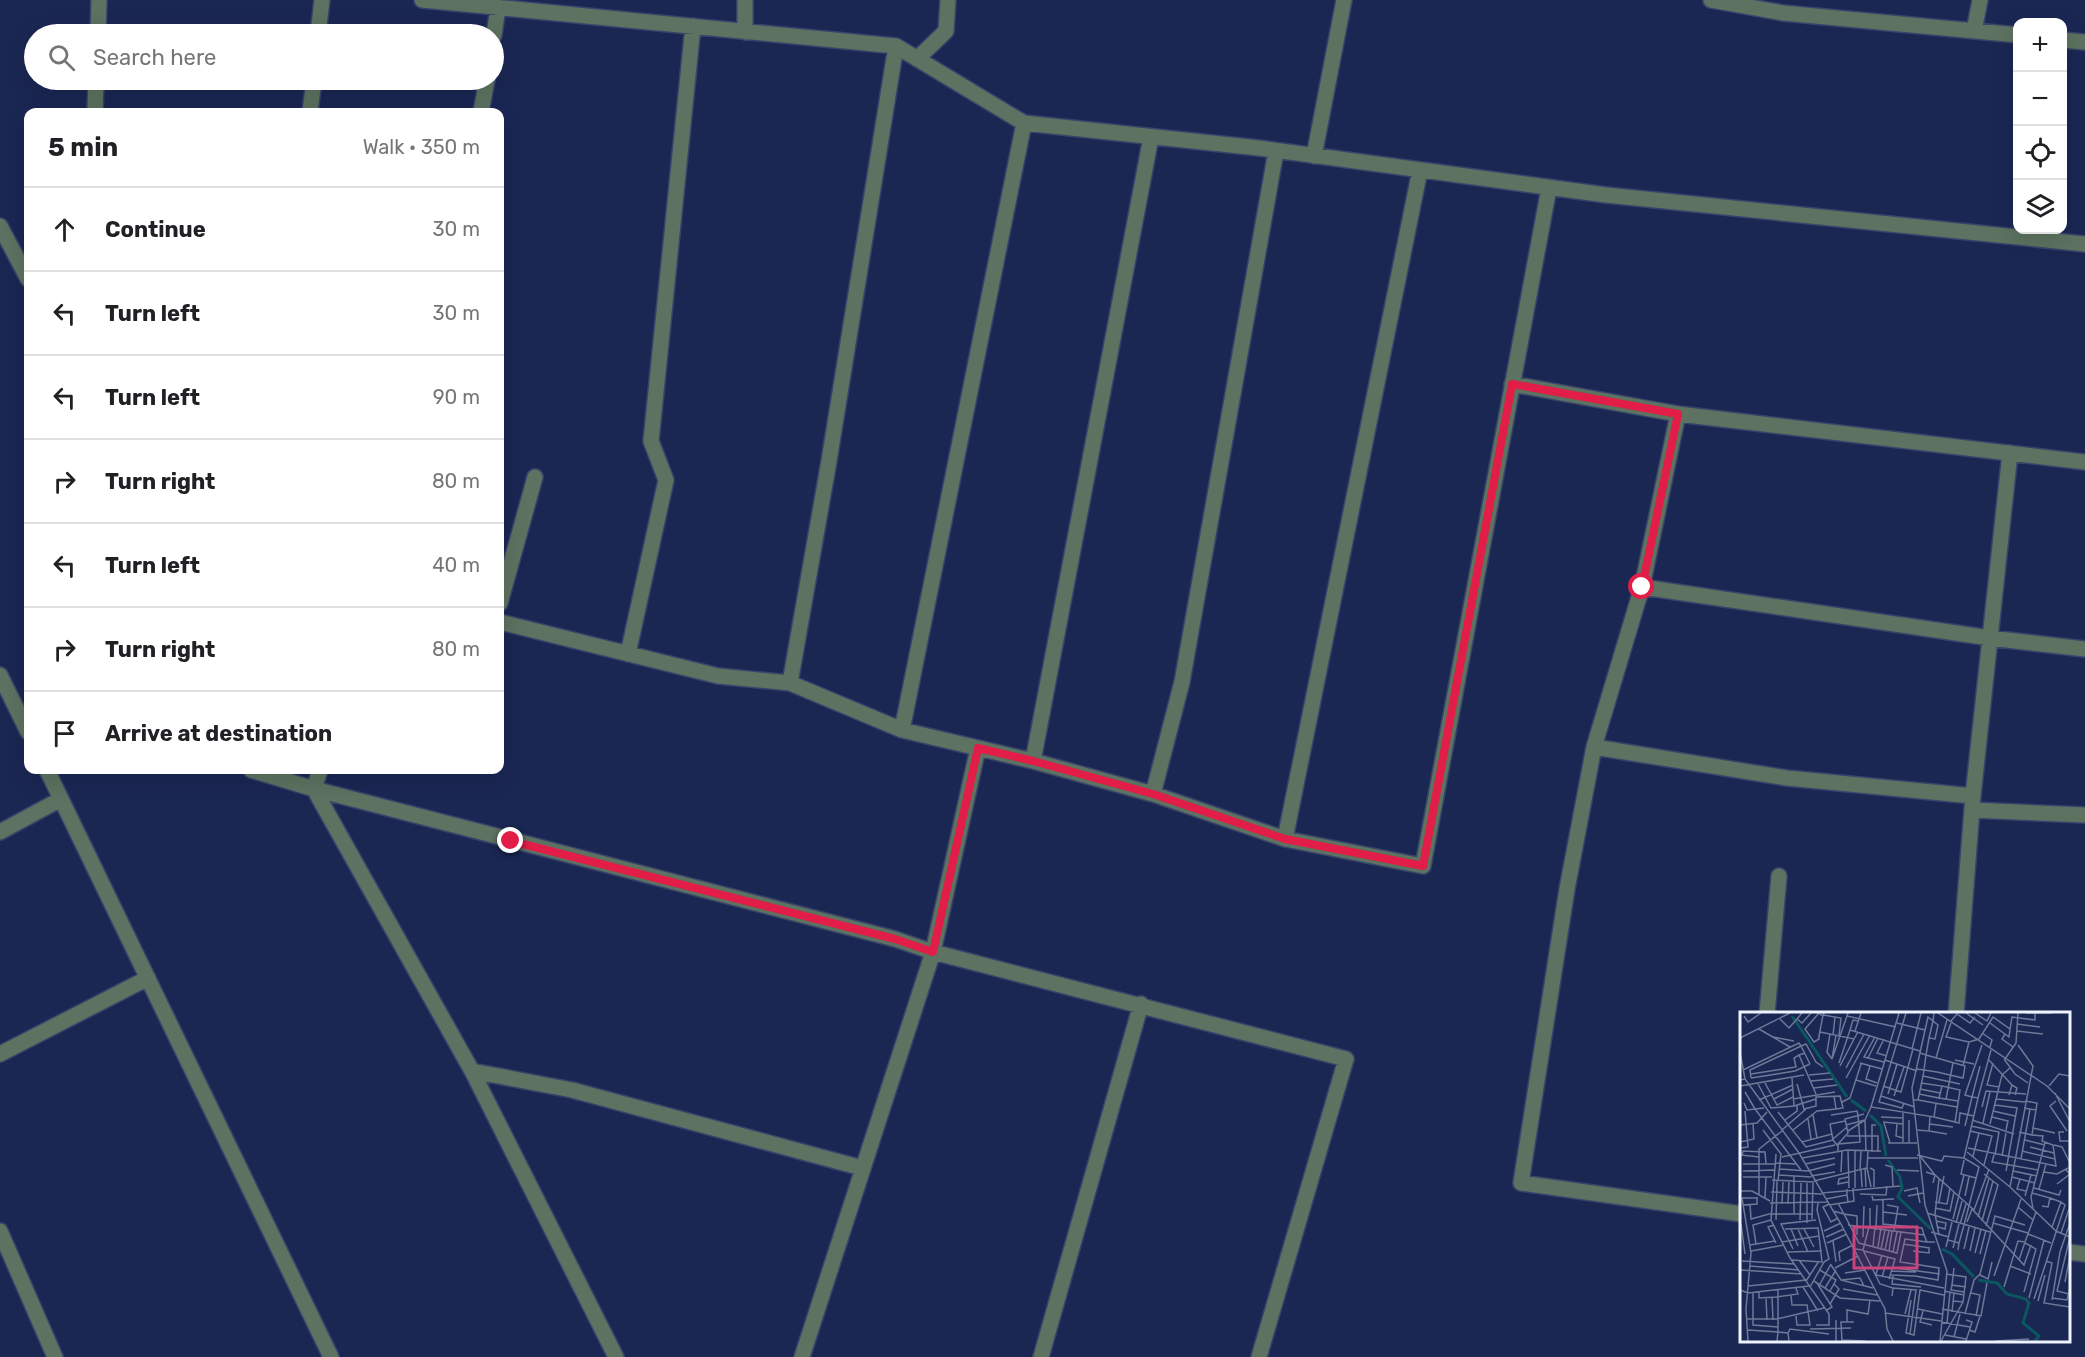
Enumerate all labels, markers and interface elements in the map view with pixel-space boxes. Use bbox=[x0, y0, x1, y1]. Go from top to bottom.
map controls bbox=[2013, 18, 2067, 234]
button: + bbox=[2013, 18, 2067, 72]
search box bbox=[24, 24, 504, 90]
icon: search bbox=[45, 41, 78, 74]
text: Search here bbox=[93, 44, 216, 71]
button: − bbox=[2013, 72, 2067, 126]
button: locate bbox=[2013, 126, 2067, 180]
text: 5 min bbox=[48, 132, 118, 163]
text: Walk · 350 m bbox=[363, 135, 480, 159]
button: layers bbox=[2013, 180, 2067, 234]
icon: ahead bbox=[48, 213, 81, 246]
text: Continue bbox=[105, 216, 206, 243]
text: 30 m bbox=[433, 217, 480, 241]
icon: left bbox=[48, 297, 81, 330]
text: Turn left bbox=[105, 300, 200, 327]
text: 30 m bbox=[433, 301, 480, 325]
icon: left bbox=[48, 381, 81, 414]
text: Turn left bbox=[105, 384, 200, 411]
text: 90 m bbox=[433, 385, 480, 409]
icon: right bbox=[48, 465, 81, 498]
text: Turn right bbox=[105, 468, 215, 495]
text: 80 m bbox=[432, 469, 480, 493]
icon: left bbox=[48, 549, 81, 582]
text: Turn left bbox=[105, 552, 200, 579]
text: 40 m bbox=[432, 553, 480, 577]
route start bbox=[1628, 573, 1654, 599]
icon: right bbox=[48, 633, 81, 666]
text: Turn right bbox=[105, 636, 215, 663]
text: 80 m bbox=[432, 637, 480, 661]
icon: arrive bbox=[48, 717, 81, 750]
text: Arrive at destination bbox=[105, 720, 332, 747]
route end bbox=[497, 827, 523, 853]
inset map bbox=[1740, 1012, 2070, 1342]

